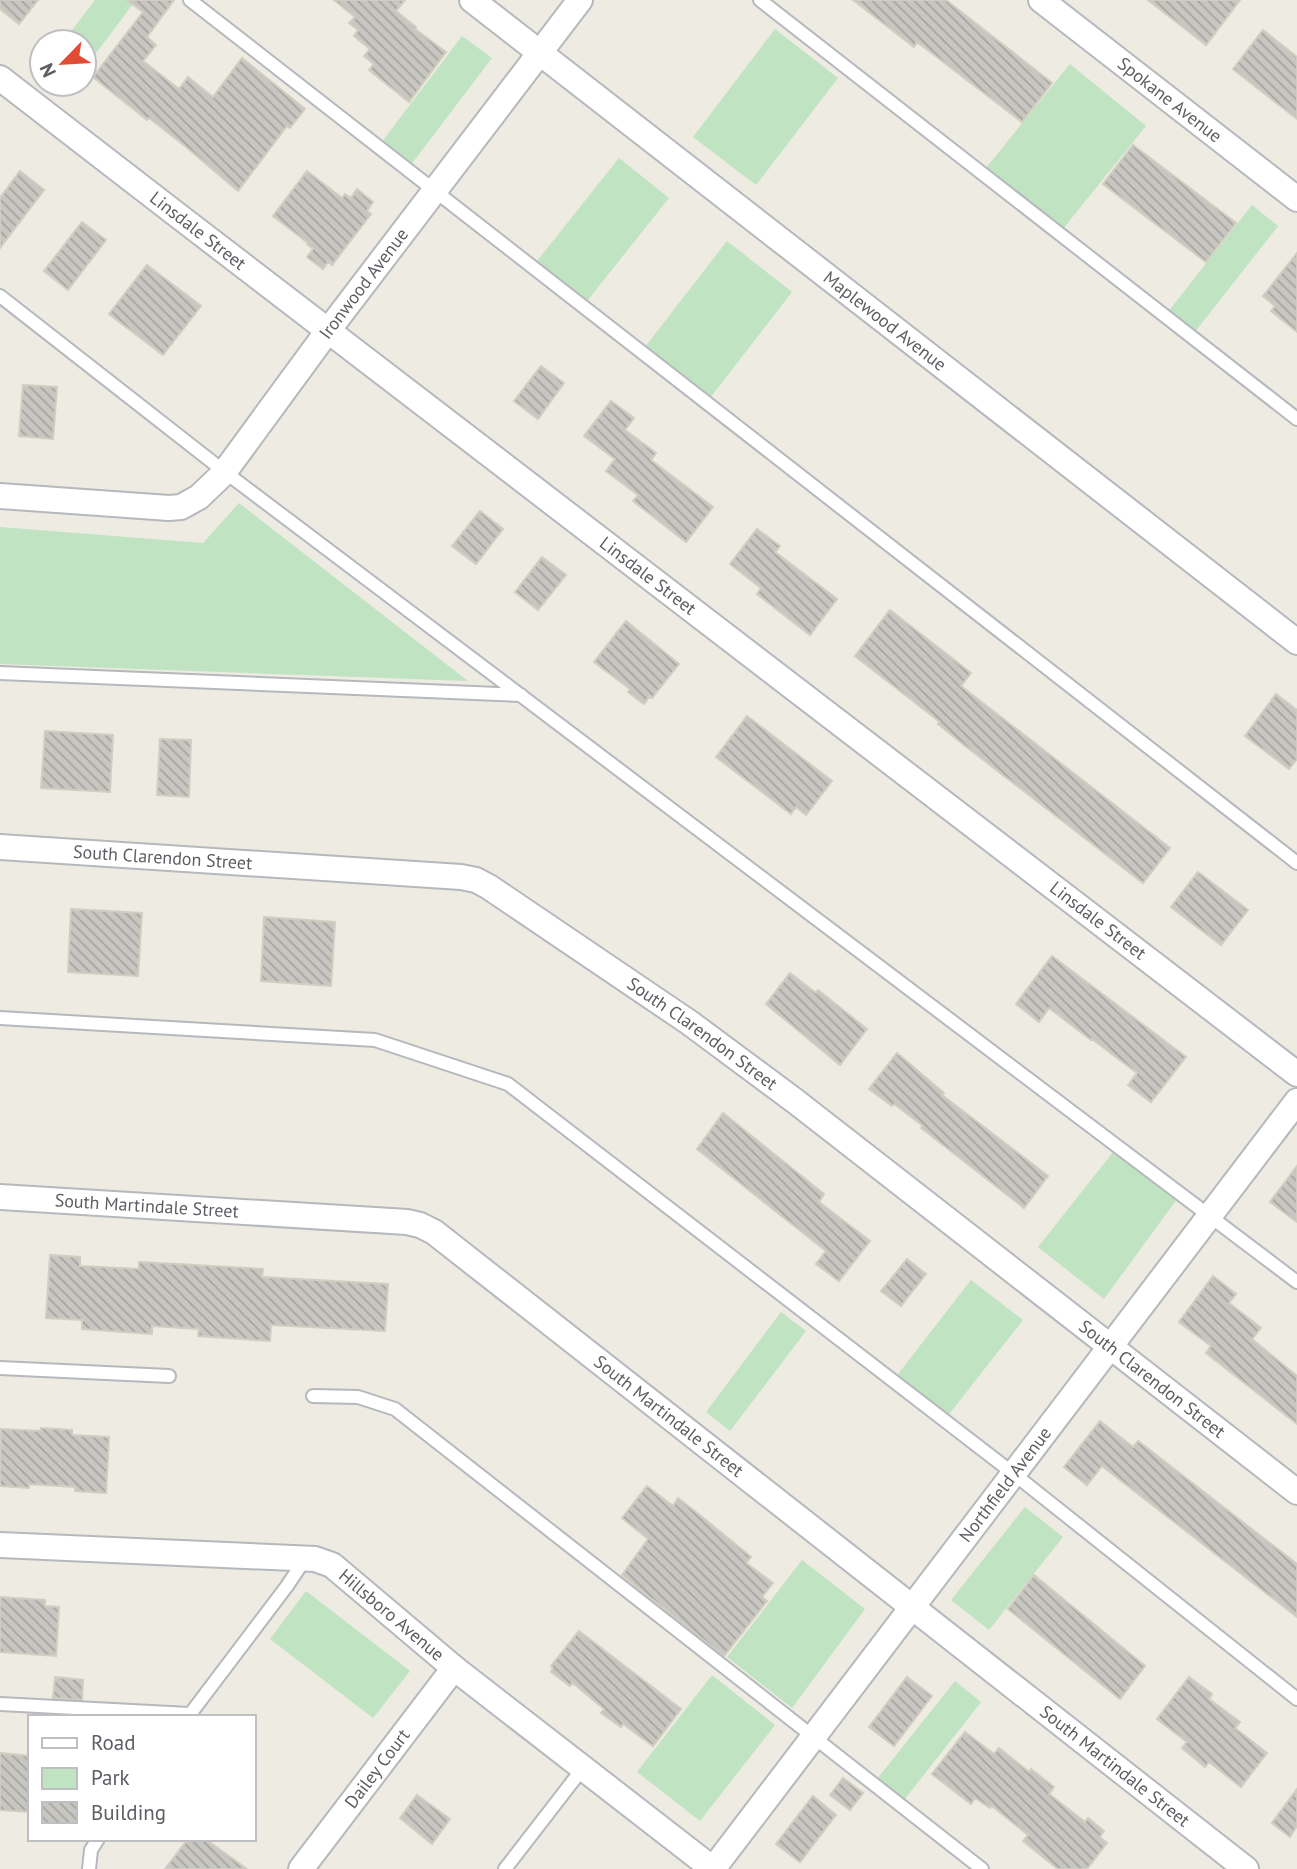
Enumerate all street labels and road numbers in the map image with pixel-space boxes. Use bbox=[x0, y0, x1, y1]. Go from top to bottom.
street label: Spokane Avenue bbox=[1113, 52, 1227, 147]
street label: Linsdale Street bbox=[145, 186, 251, 275]
street label: Ironwood Avenue bbox=[314, 223, 413, 343]
street label: Maplewood Avenue bbox=[819, 266, 951, 376]
street label: Linsdale Street bbox=[595, 531, 701, 620]
street label: South Clarendon Street bbox=[72, 840, 253, 874]
street label: Linsdale Street bbox=[1045, 876, 1151, 965]
street label: South Clarendon Street bbox=[623, 972, 782, 1095]
street label: South Martindale Street bbox=[54, 1188, 239, 1223]
street label: South Clarendon Street bbox=[1074, 1314, 1230, 1443]
street label: South Martindale Street bbox=[589, 1350, 749, 1482]
street label: Northfield Avenue bbox=[954, 1422, 1056, 1546]
street label: Hillsboro Avenue bbox=[334, 1564, 449, 1666]
street label: South Martindale Street bbox=[1035, 1700, 1195, 1832]
street label: Dailey Court bbox=[339, 1724, 415, 1813]

